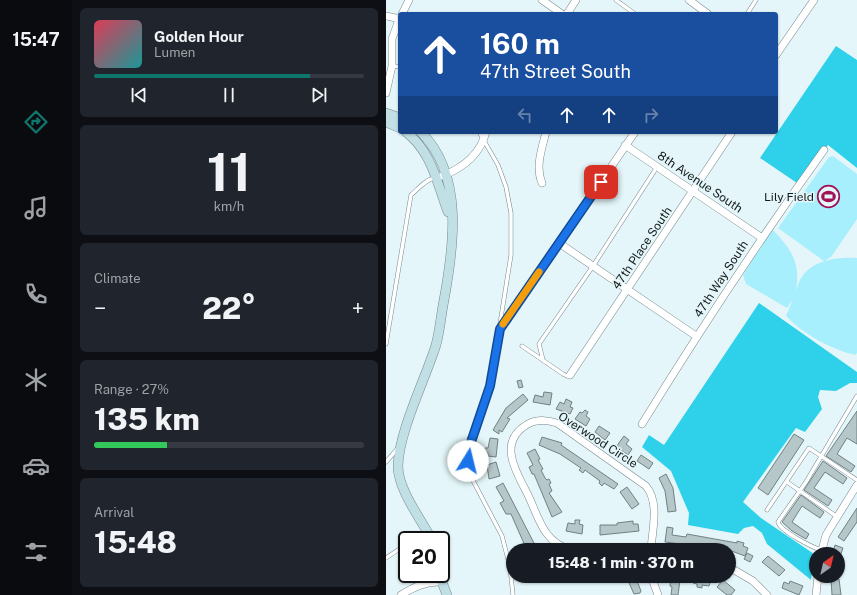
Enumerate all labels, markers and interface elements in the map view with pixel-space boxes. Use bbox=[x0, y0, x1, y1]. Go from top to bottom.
text: 160 m bbox=[480, 27, 560, 60]
text: Golden Hour bbox=[154, 28, 244, 45]
icon: ahead bbox=[414, 28, 466, 80]
text: 15:47 bbox=[12, 29, 60, 50]
text: Lumen bbox=[154, 45, 195, 60]
text: 47th Street South bbox=[480, 61, 631, 82]
icon: previous bbox=[128, 84, 150, 106]
icon: pause bbox=[218, 84, 240, 106]
icon: next bbox=[308, 84, 330, 106]
icon: left bbox=[514, 104, 536, 126]
icon: ahead bbox=[556, 104, 578, 126]
icon: ahead bbox=[598, 104, 620, 126]
icon: right bbox=[640, 104, 662, 126]
icon: directions bbox=[22, 108, 50, 136]
text: 11 bbox=[207, 142, 251, 203]
street label: 8th Avenue South bbox=[655, 148, 745, 216]
pin bbox=[584, 165, 618, 199]
icon: arrive bbox=[590, 171, 612, 193]
sports icon: Lily Field bbox=[816, 184, 842, 210]
place label: Lily Field bbox=[764, 190, 814, 204]
icon: music bbox=[22, 194, 50, 222]
text: km/h bbox=[214, 199, 244, 214]
street label: 47th Place South bbox=[609, 204, 675, 292]
street label: 47th Way South bbox=[691, 238, 751, 320]
text: Climate bbox=[94, 271, 141, 286]
icon: phone bbox=[22, 280, 50, 308]
text: 22° bbox=[202, 290, 256, 326]
text: − bbox=[94, 295, 106, 321]
text: + bbox=[352, 295, 364, 321]
icon: climate bbox=[22, 366, 50, 394]
text: Range · 27% bbox=[94, 382, 169, 397]
text: 135 km bbox=[94, 401, 200, 437]
street label: Overwood Circle bbox=[556, 409, 640, 471]
position arrow bbox=[447, 440, 489, 482]
icon: car bbox=[22, 452, 50, 480]
text: Arrival bbox=[94, 505, 134, 520]
text: 15:48 bbox=[94, 524, 177, 560]
speed limit sign: 20 bbox=[398, 531, 450, 583]
icon: filters bbox=[22, 538, 50, 566]
north arrow bbox=[809, 547, 845, 583]
map controls bbox=[809, 547, 845, 583]
text: 15:48 · 1 min · 370 m bbox=[548, 554, 694, 571]

